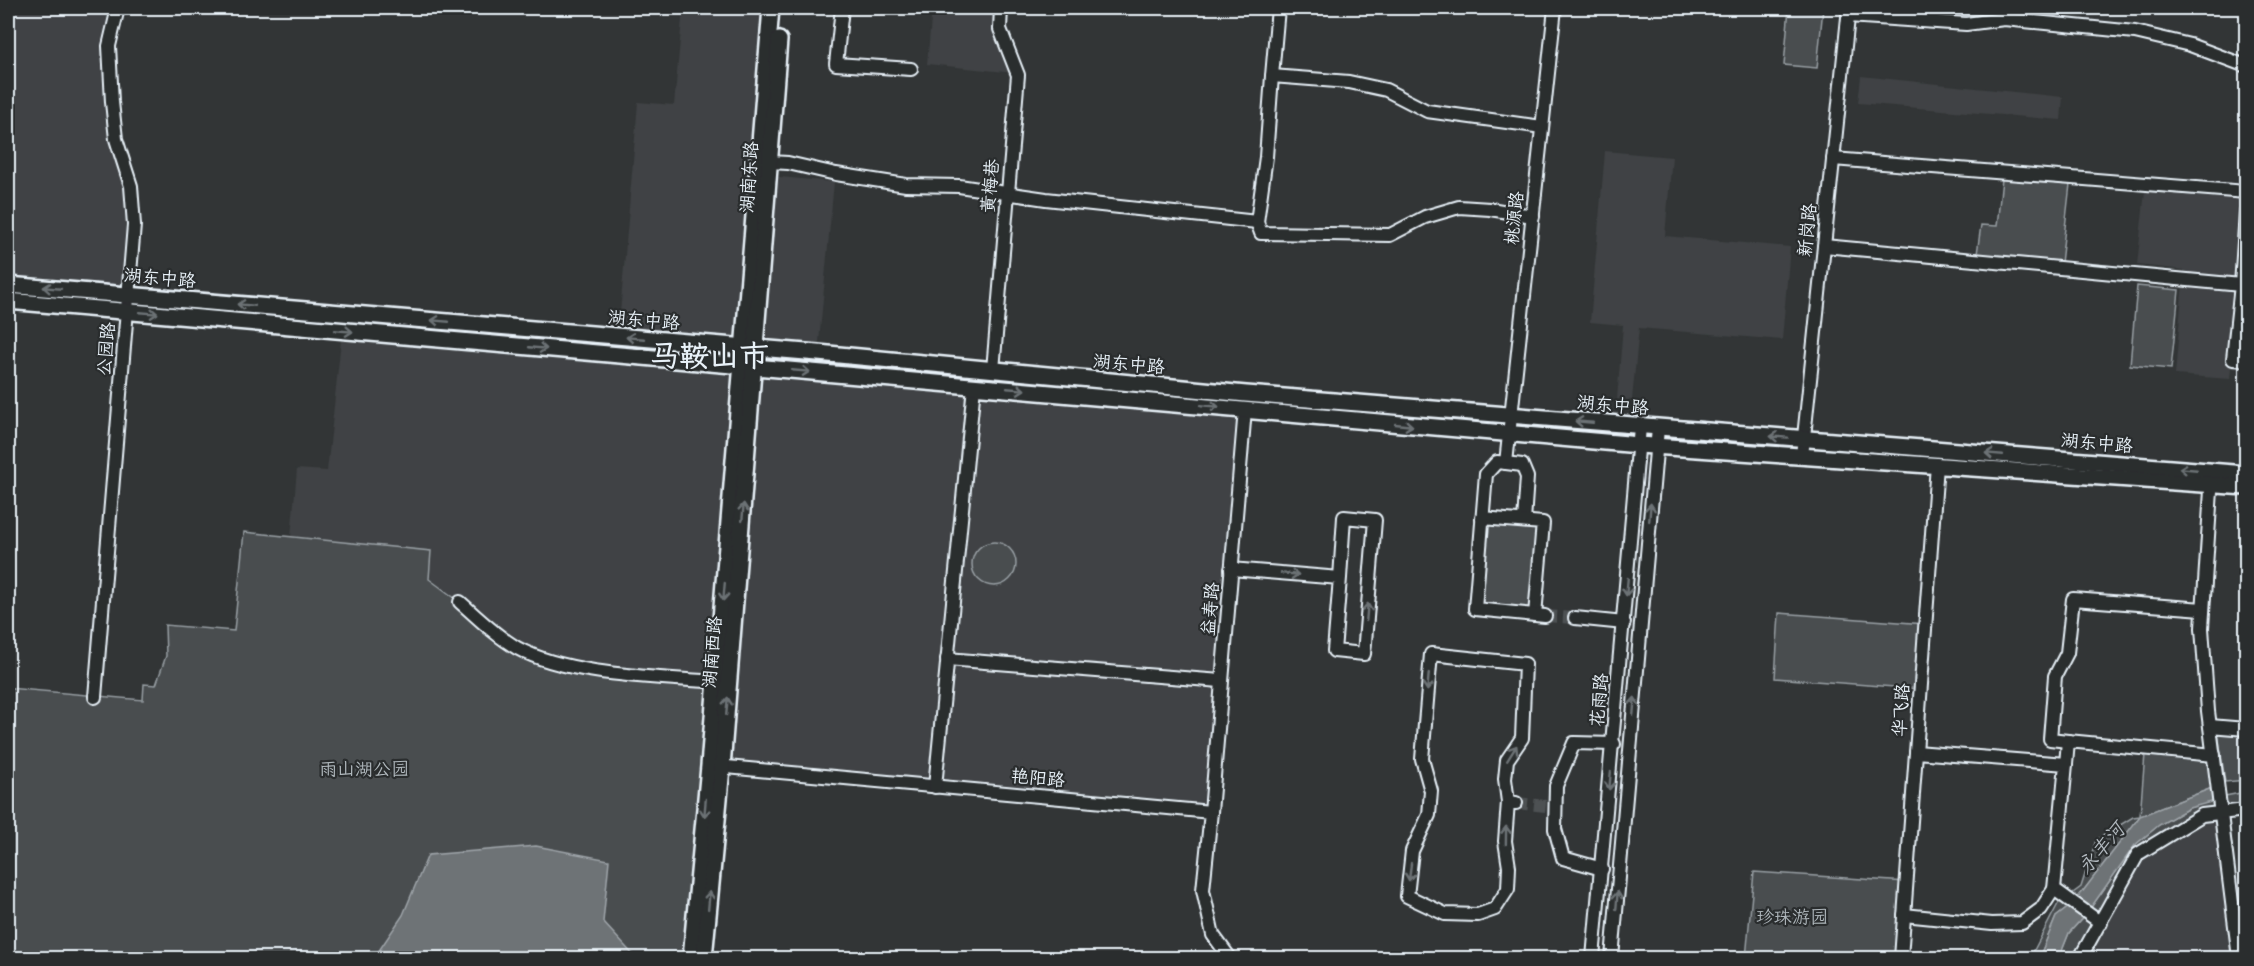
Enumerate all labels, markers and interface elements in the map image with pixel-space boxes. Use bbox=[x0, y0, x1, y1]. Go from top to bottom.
street label: 湖南东路 bbox=[734, 140, 767, 214]
street label: 黄梅巷 bbox=[975, 158, 1008, 214]
street label: 桃源路 bbox=[1498, 190, 1533, 247]
street label: 新岗路 bbox=[1791, 202, 1826, 259]
street label: 湖东中路 bbox=[123, 262, 197, 297]
one-way arrow bbox=[42, 283, 62, 294]
one-way arrow bbox=[236, 299, 256, 310]
street label: 湖东中路 bbox=[607, 304, 681, 339]
one-way arrow bbox=[139, 308, 159, 319]
one-way arrow bbox=[431, 316, 451, 327]
street label: 公园路 bbox=[91, 321, 124, 377]
one-way arrow bbox=[333, 326, 353, 337]
one-way arrow bbox=[625, 332, 645, 343]
district label: 马鞍山市 bbox=[649, 334, 769, 382]
one-way arrow bbox=[527, 343, 547, 354]
street label: 湖东中路 bbox=[1092, 348, 1166, 383]
one-way arrow bbox=[790, 366, 810, 377]
one-way arrow bbox=[1005, 384, 1025, 395]
street label: 湖东中路 bbox=[1576, 389, 1650, 424]
one-way arrow bbox=[1200, 401, 1220, 412]
one-way arrow bbox=[1575, 416, 1595, 427]
one-way arrow bbox=[1394, 420, 1414, 431]
street label: 湖东中路 bbox=[2060, 427, 2134, 462]
one-way arrow bbox=[1769, 431, 1789, 442]
one-way arrow bbox=[1984, 448, 2004, 459]
one-way arrow bbox=[2179, 464, 2199, 475]
one-way arrow bbox=[737, 502, 748, 522]
one-way arrow bbox=[1645, 502, 1656, 522]
one-way arrow bbox=[1279, 568, 1299, 579]
one-way arrow bbox=[1621, 576, 1632, 596]
street label: 益寿路 bbox=[1195, 581, 1228, 637]
one-way arrow bbox=[718, 582, 729, 602]
one-way arrow bbox=[1362, 603, 1373, 623]
street label: 湖南西路 bbox=[696, 615, 731, 689]
one-way arrow bbox=[1422, 672, 1433, 692]
street label: 花雨路 bbox=[1584, 672, 1617, 728]
street label: 华飞路 bbox=[1886, 682, 1919, 738]
one-way arrow bbox=[1629, 696, 1640, 716]
one-way arrow bbox=[722, 697, 733, 717]
one-way arrow bbox=[1505, 745, 1518, 762]
park label: 雨山湖公园 bbox=[319, 756, 409, 785]
street label: 艳阳路 bbox=[1010, 763, 1066, 796]
one-way arrow bbox=[1604, 770, 1615, 790]
one-way arrow bbox=[699, 797, 710, 817]
water label: 永丰河 bbox=[2071, 814, 2136, 882]
one-way arrow bbox=[1501, 826, 1512, 846]
one-way arrow bbox=[1404, 861, 1415, 881]
one-way arrow bbox=[704, 891, 715, 911]
one-way arrow bbox=[1612, 891, 1623, 911]
park label: 珍珠游园 bbox=[1756, 904, 1828, 933]

